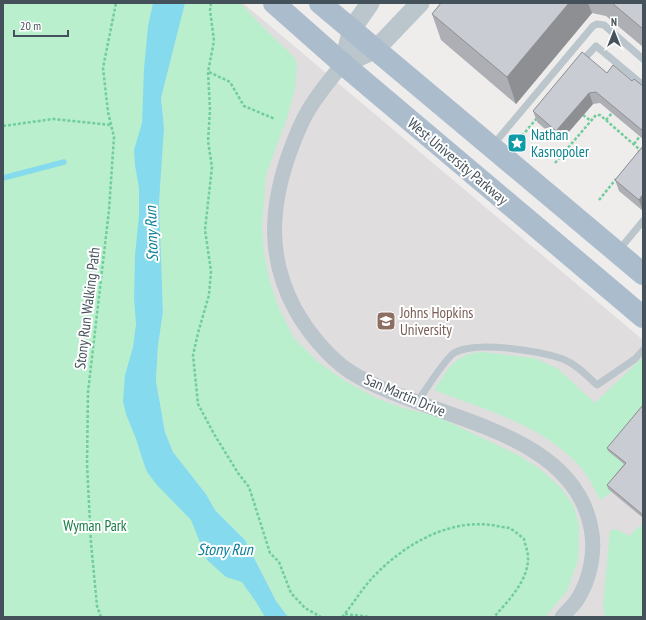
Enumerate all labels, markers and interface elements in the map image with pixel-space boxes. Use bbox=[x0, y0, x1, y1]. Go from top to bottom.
scale bar bbox=[14, 12, 68, 38]
north arrow bbox=[594, 12, 634, 52]
text: N bbox=[611, 15, 617, 29]
text: 20 m bbox=[20, 18, 41, 33]
street label: West University Parkway bbox=[404, 113, 512, 209]
place label: Nathan Kasnopoler bbox=[531, 125, 590, 161]
place icon: Nathan Kasnopoler bbox=[506, 132, 528, 154]
water label: Stony Run bbox=[140, 205, 162, 262]
street label: Stony Run Walking Path bbox=[70, 246, 104, 370]
place label: Johns Hopkins University bbox=[399, 303, 473, 339]
school or university icon: Johns Hopkins University bbox=[375, 310, 397, 332]
street label: San Martin Drive bbox=[361, 369, 449, 421]
park label: Wyman Park bbox=[63, 516, 127, 535]
water label: Stony Run bbox=[197, 539, 254, 559]

